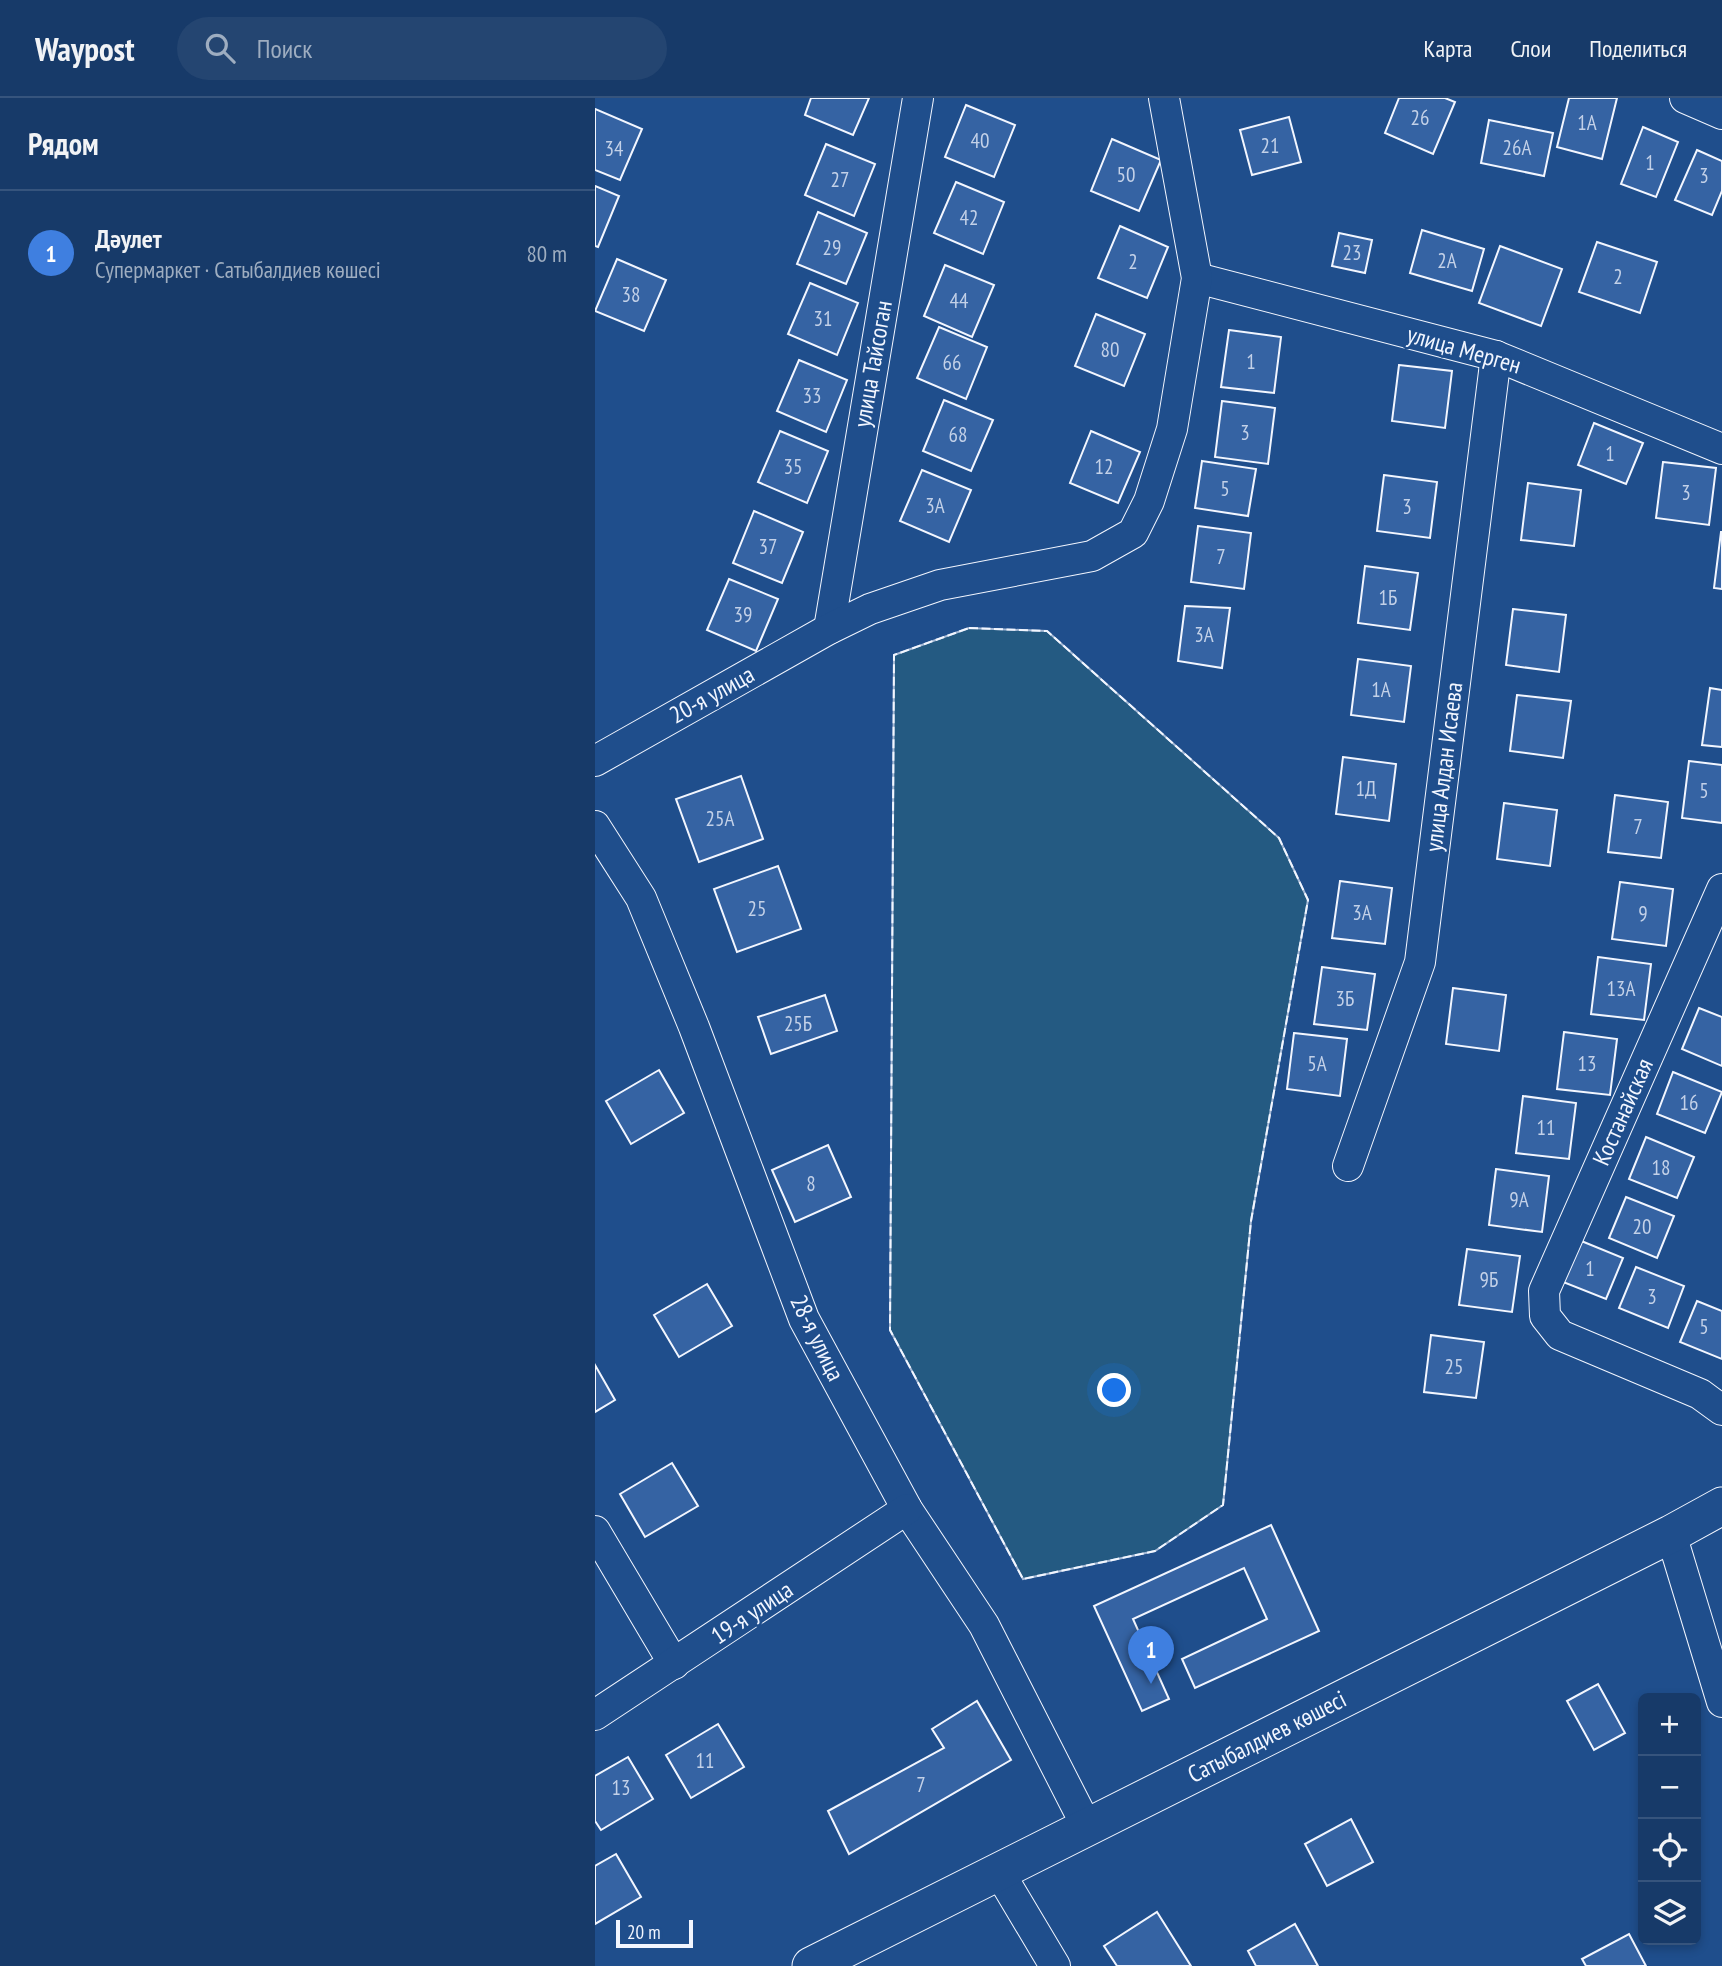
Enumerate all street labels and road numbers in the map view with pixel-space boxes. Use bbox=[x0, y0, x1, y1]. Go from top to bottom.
street label: улица Тайсоган bbox=[846, 298, 899, 430]
street label: улица Мерген bbox=[1404, 318, 1525, 381]
street label: 20-я улица bbox=[664, 659, 760, 730]
street label: улица Алдан Исаева bbox=[1418, 680, 1469, 854]
street label: Костанайская bbox=[1585, 1053, 1660, 1170]
street label: 28-я улица bbox=[783, 1290, 852, 1386]
street label: 19-я улица bbox=[705, 1574, 799, 1651]
street label: Сатыбалдиев көшесі bbox=[1182, 1683, 1351, 1790]

